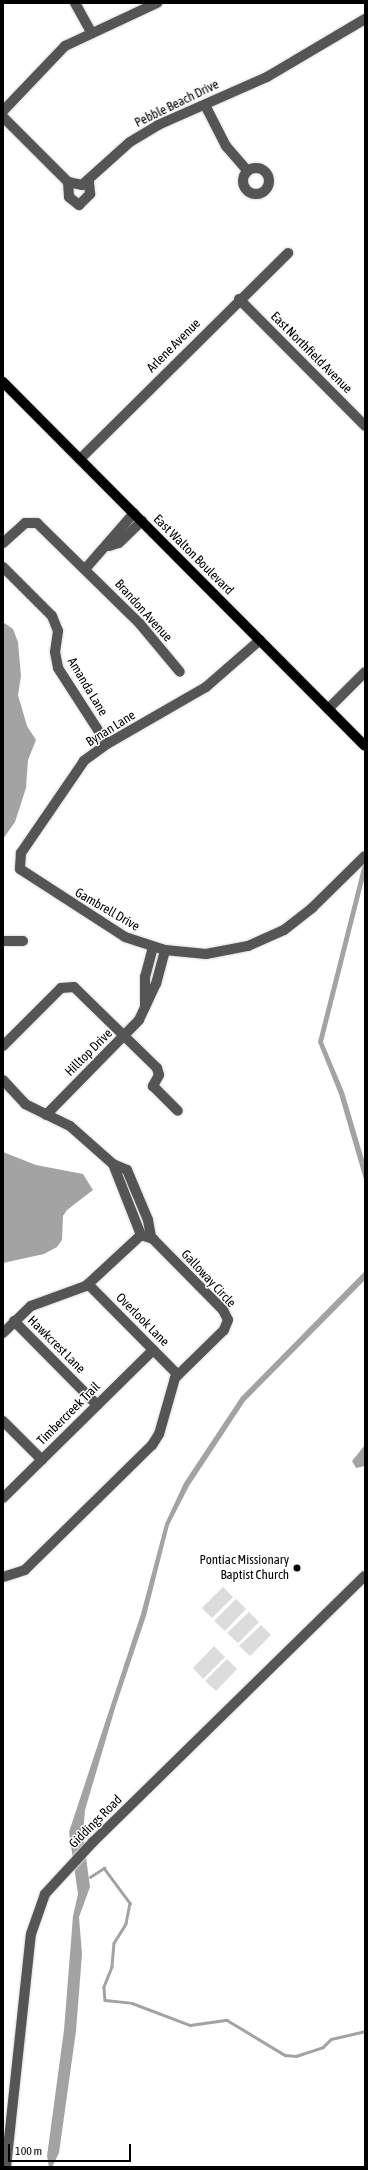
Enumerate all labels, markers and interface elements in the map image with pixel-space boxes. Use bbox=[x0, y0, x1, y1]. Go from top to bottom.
street label: Pebble Beach Drive bbox=[132, 77, 222, 131]
street label: East Northfield Avenue bbox=[267, 309, 355, 397]
street label: Arlene Avenue bbox=[144, 316, 204, 376]
street label: East Walton Boulevard bbox=[150, 512, 236, 598]
street label: Brandon Avenue bbox=[111, 577, 175, 645]
street label: Amanda Lane bbox=[63, 655, 111, 719]
street label: Bynan Lane bbox=[83, 708, 139, 750]
street label: Gambrell Drive bbox=[72, 885, 142, 935]
street label: Hilltop Drive bbox=[62, 1026, 116, 1080]
street label: Galloway Circle bbox=[177, 1247, 239, 1311]
street label: Overlook Lane bbox=[112, 1290, 172, 1350]
street label: Hawkcrest Lane bbox=[24, 1313, 88, 1377]
street label: Timbercreek Trail bbox=[34, 1379, 104, 1449]
place label: Pontiac Missionary Baptist Church bbox=[199, 1553, 289, 1584]
marker: Pontiac Missionary Baptist Church bbox=[292, 1563, 302, 1573]
street label: Giddings Road bbox=[66, 1792, 126, 1852]
scale bar bbox=[10, 2136, 133, 2162]
text: 100 m bbox=[15, 2144, 42, 2158]

